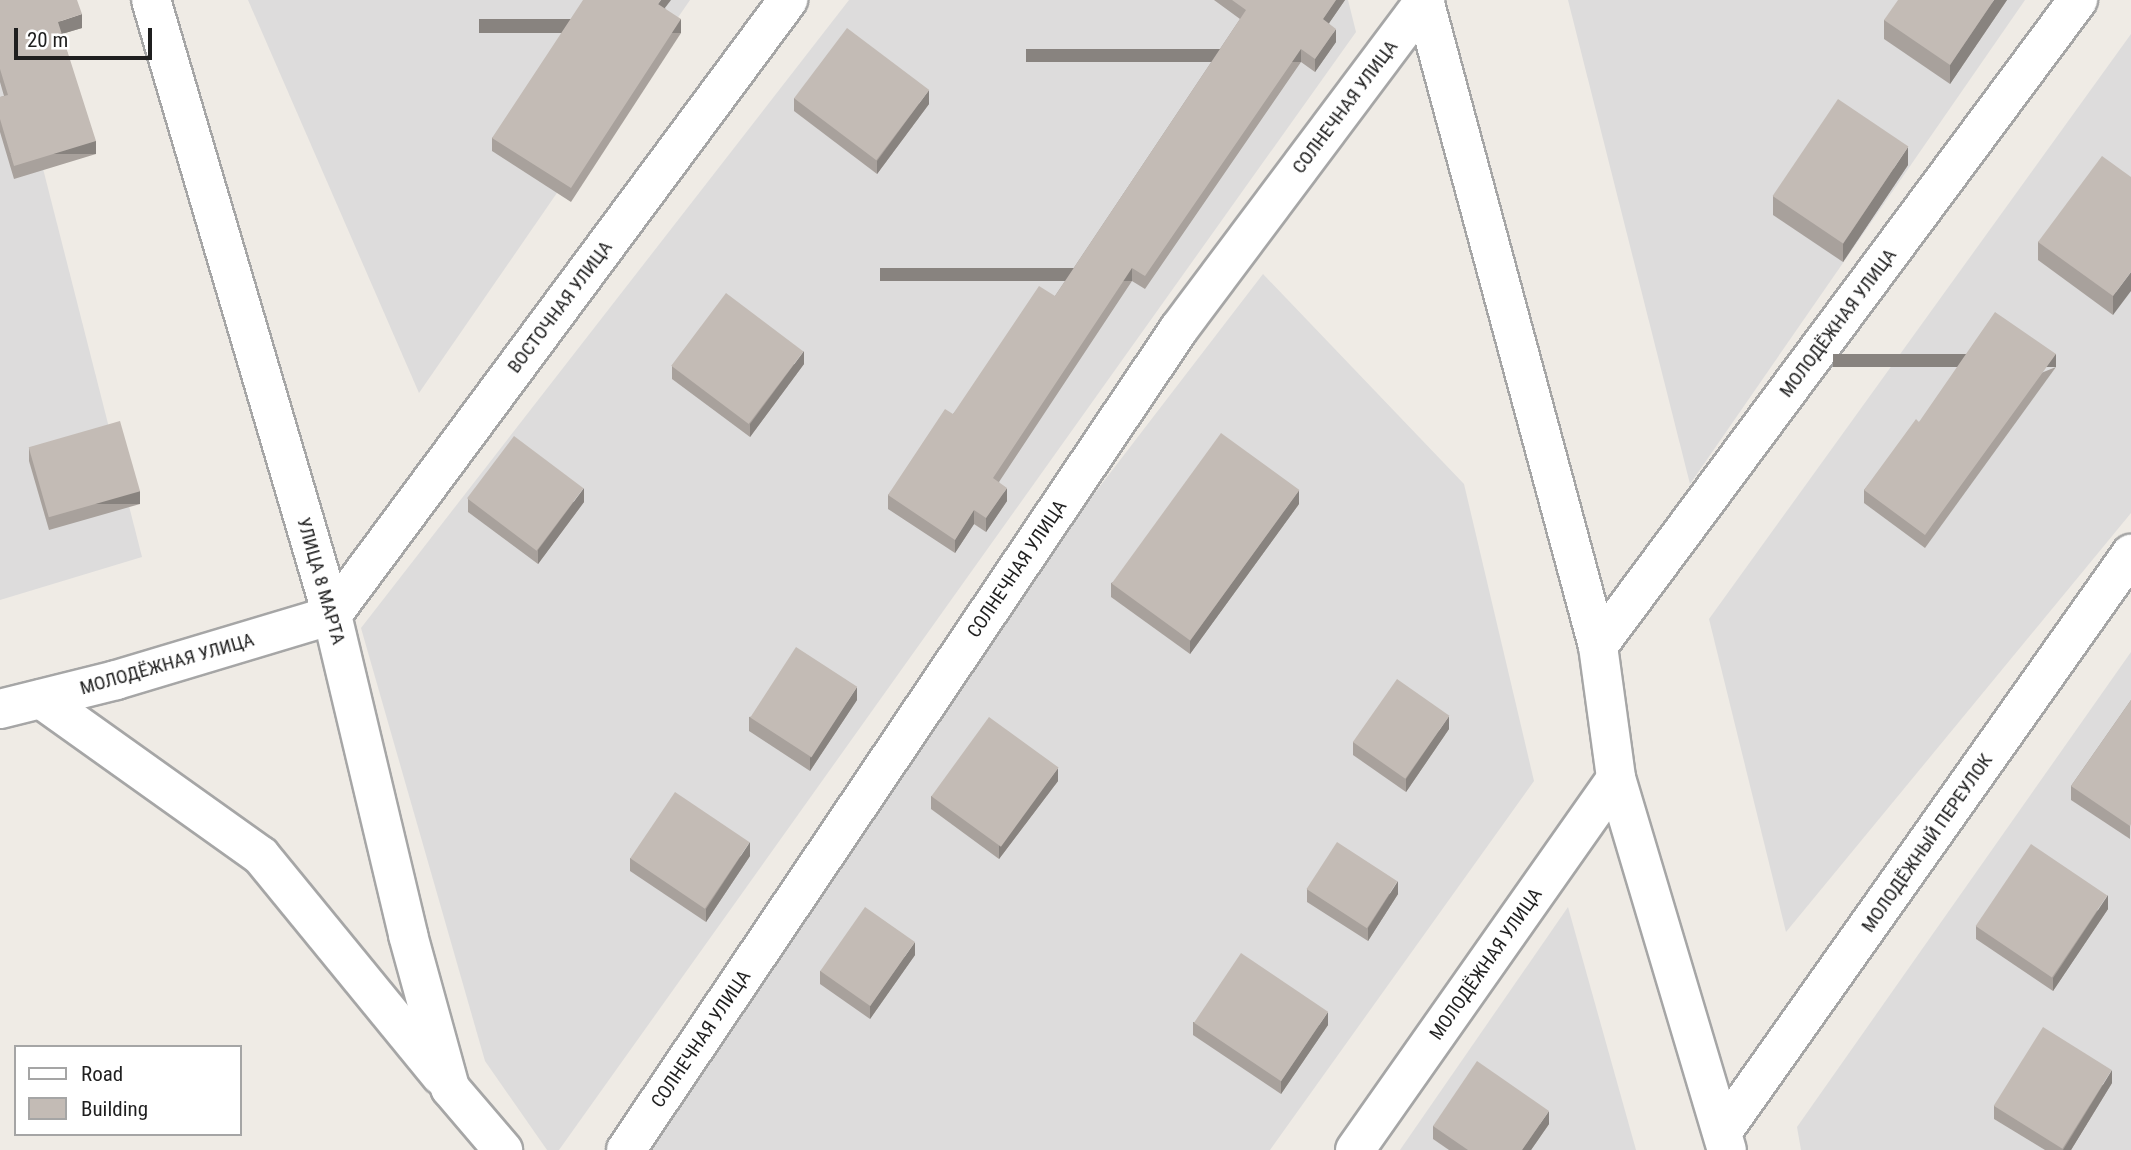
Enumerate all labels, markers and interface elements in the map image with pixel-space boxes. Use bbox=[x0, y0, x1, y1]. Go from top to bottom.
scale bar bbox=[18, 14, 156, 58]
text: 20 m bbox=[27, 28, 68, 52]
street label: СОЛНЕЧНАЯ УЛИЦА bbox=[1287, 36, 1403, 178]
street label: ВОСТОЧНАЯ УЛИЦА bbox=[503, 237, 617, 377]
street label: МОЛОДЁЖНАЯ УЛИЦА bbox=[1775, 244, 1901, 402]
street label: СОЛНЕЧНАЯ УЛИЦА bbox=[963, 496, 1071, 642]
street label: УЛИЦА 8 МАРТА bbox=[292, 515, 350, 647]
street label: МОЛОДЁЖНАЯ УЛИЦА bbox=[77, 628, 257, 700]
street label: МОЛОДЁЖНЫЙ ПЕРЕУЛОК bbox=[1857, 749, 1997, 937]
street label: МОЛОДЁЖНАЯ УЛИЦА bbox=[1425, 884, 1547, 1044]
street label: СОЛНЕЧНАЯ УЛИЦА bbox=[647, 966, 755, 1112]
legend bbox=[14, 1045, 242, 1136]
text: Road bbox=[81, 1062, 123, 1086]
text: Building bbox=[81, 1097, 148, 1121]

